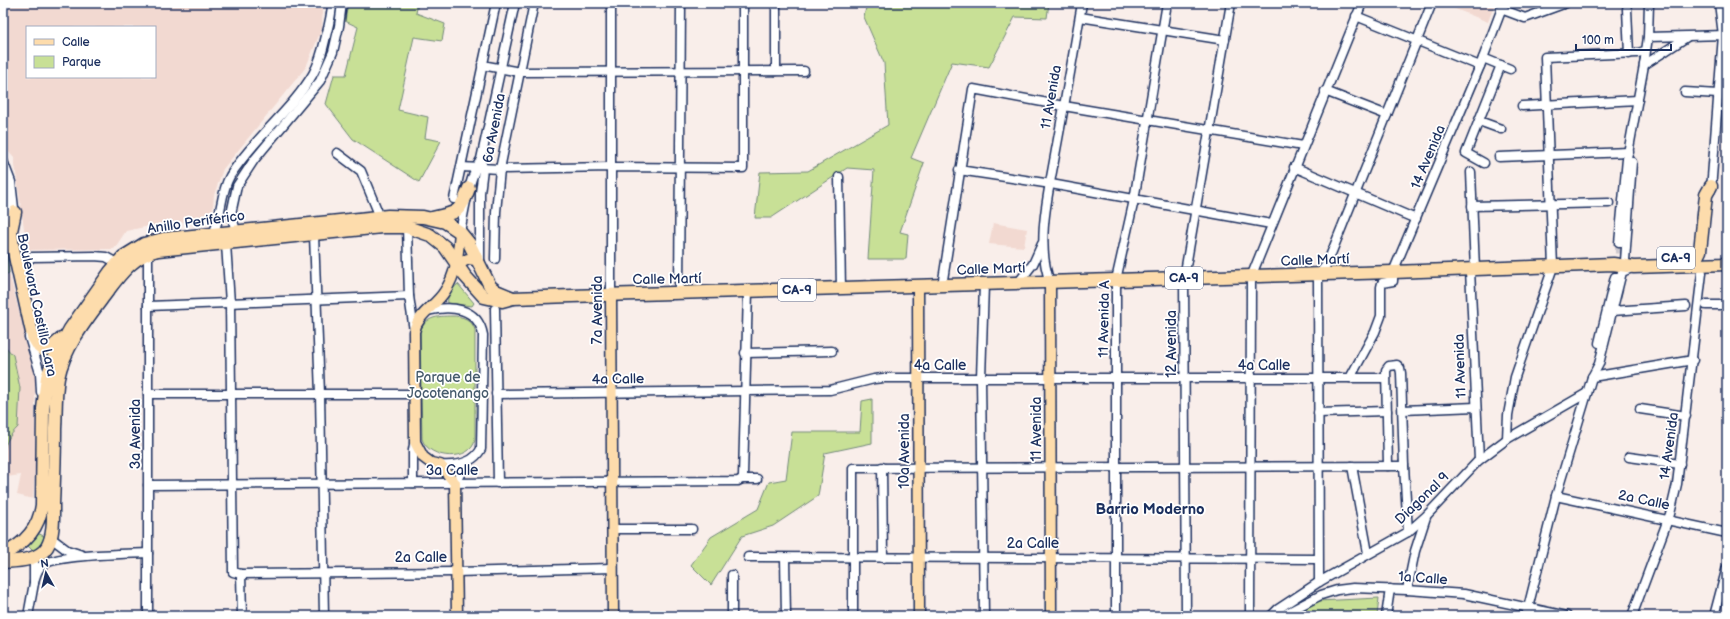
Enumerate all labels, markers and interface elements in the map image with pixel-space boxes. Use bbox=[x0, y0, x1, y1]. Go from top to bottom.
legend bbox=[26, 26, 156, 78]
scale bar bbox=[1576, 26, 1671, 52]
text: 100 m bbox=[1582, 33, 1614, 48]
text: Calle bbox=[62, 35, 90, 50]
text: Parque bbox=[62, 55, 101, 70]
street label: 11 Avenida bbox=[1037, 64, 1065, 130]
street label: 6a Avenida bbox=[479, 92, 509, 164]
street label: 14 Avenida bbox=[1407, 122, 1449, 192]
street label: Anillo Periférico bbox=[146, 207, 246, 237]
street label: Boulevard Castillo Lara bbox=[14, 232, 61, 378]
road number: CA-9 bbox=[1657, 247, 1695, 269]
street label: Calle Martí bbox=[1280, 250, 1350, 270]
street label: Calle Martí bbox=[956, 259, 1026, 279]
road number: CA-9 bbox=[1165, 267, 1203, 289]
street label: Calle Martí bbox=[632, 270, 702, 288]
street label: 7a Avenida bbox=[589, 276, 606, 344]
road number: CA-9 bbox=[778, 279, 816, 301]
street label: 11 Avenida A bbox=[1095, 280, 1113, 358]
street label: 12 Avenida bbox=[1163, 310, 1180, 378]
street label: 11 Avenida bbox=[1450, 333, 1470, 399]
street label: 4a Calle bbox=[914, 357, 966, 374]
street label: 4a Calle bbox=[1238, 357, 1290, 374]
park label: Parque de Jocotenango bbox=[407, 369, 489, 402]
street label: 4a Calle bbox=[592, 370, 644, 388]
street label: 11 Avenida bbox=[1028, 397, 1045, 461]
street label: 3a Avenida bbox=[127, 399, 144, 469]
street label: 14 Avenida bbox=[1656, 411, 1682, 481]
street label: 10a Avenida bbox=[896, 413, 913, 489]
street label: 3a Calle bbox=[426, 462, 478, 479]
street label: Diagonal 9 bbox=[1392, 468, 1452, 528]
street label: 2a Calle bbox=[1617, 486, 1671, 514]
district label: Barrio Moderno bbox=[1095, 500, 1205, 519]
street label: 2a Calle bbox=[1007, 535, 1059, 552]
street label: 2a Calle bbox=[395, 549, 447, 566]
north arrow bbox=[26, 553, 66, 593]
text: N bbox=[40, 557, 50, 571]
street label: 1a Calle bbox=[1398, 568, 1448, 588]

